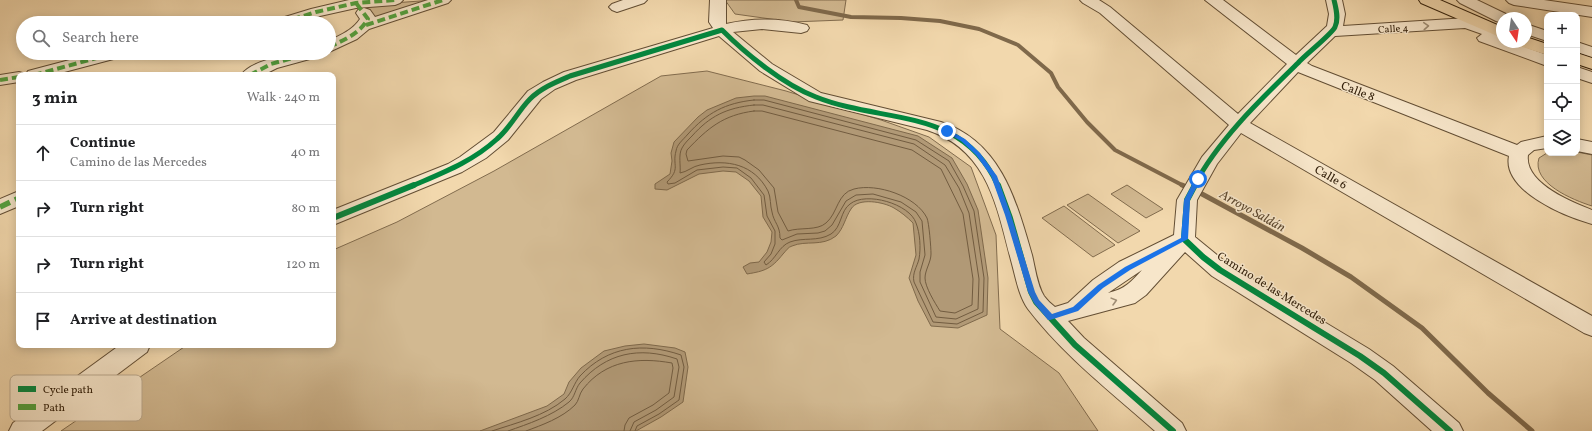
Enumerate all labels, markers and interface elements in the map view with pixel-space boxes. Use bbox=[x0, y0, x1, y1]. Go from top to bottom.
north arrow bbox=[1496, 12, 1532, 48]
map controls bbox=[1544, 12, 1580, 156]
button: + bbox=[1544, 12, 1580, 48]
search box bbox=[16, 16, 336, 60]
street label: Calle 4 bbox=[1378, 21, 1409, 37]
one-way arrow bbox=[1423, 21, 1429, 30]
icon: search bbox=[30, 27, 52, 49]
text: Search here bbox=[62, 28, 139, 49]
button: − bbox=[1544, 48, 1580, 84]
street label: Calle 8 bbox=[1338, 78, 1377, 106]
button: locate bbox=[1544, 84, 1580, 120]
text: 3 min bbox=[32, 87, 78, 110]
text: Walk · 240 m bbox=[247, 89, 320, 107]
button: layers bbox=[1544, 120, 1580, 156]
route end bbox=[938, 122, 956, 140]
text: Continue bbox=[70, 133, 135, 154]
icon: ahead bbox=[32, 142, 54, 164]
text: 40 m bbox=[291, 144, 320, 162]
text: Camino de las Mercedes bbox=[70, 154, 207, 172]
street label: Calle 6 bbox=[1311, 162, 1350, 194]
route start bbox=[1189, 170, 1207, 188]
water label: Arroyo Saldán bbox=[1215, 186, 1288, 237]
icon: right bbox=[32, 198, 54, 220]
text: Turn right bbox=[70, 198, 144, 219]
text: 80 m bbox=[291, 200, 320, 218]
street label: Camino de las Mercedes bbox=[1214, 249, 1329, 329]
icon: right bbox=[32, 254, 54, 276]
text: Turn right bbox=[70, 254, 144, 275]
text: 120 m bbox=[286, 256, 320, 274]
one-way arrow bbox=[1111, 297, 1117, 305]
icon: arrive bbox=[32, 310, 54, 332]
text: Arrive at destination bbox=[70, 310, 217, 331]
legend bbox=[10, 375, 142, 421]
text: Cycle path bbox=[43, 383, 93, 398]
text: Path bbox=[43, 401, 66, 416]

